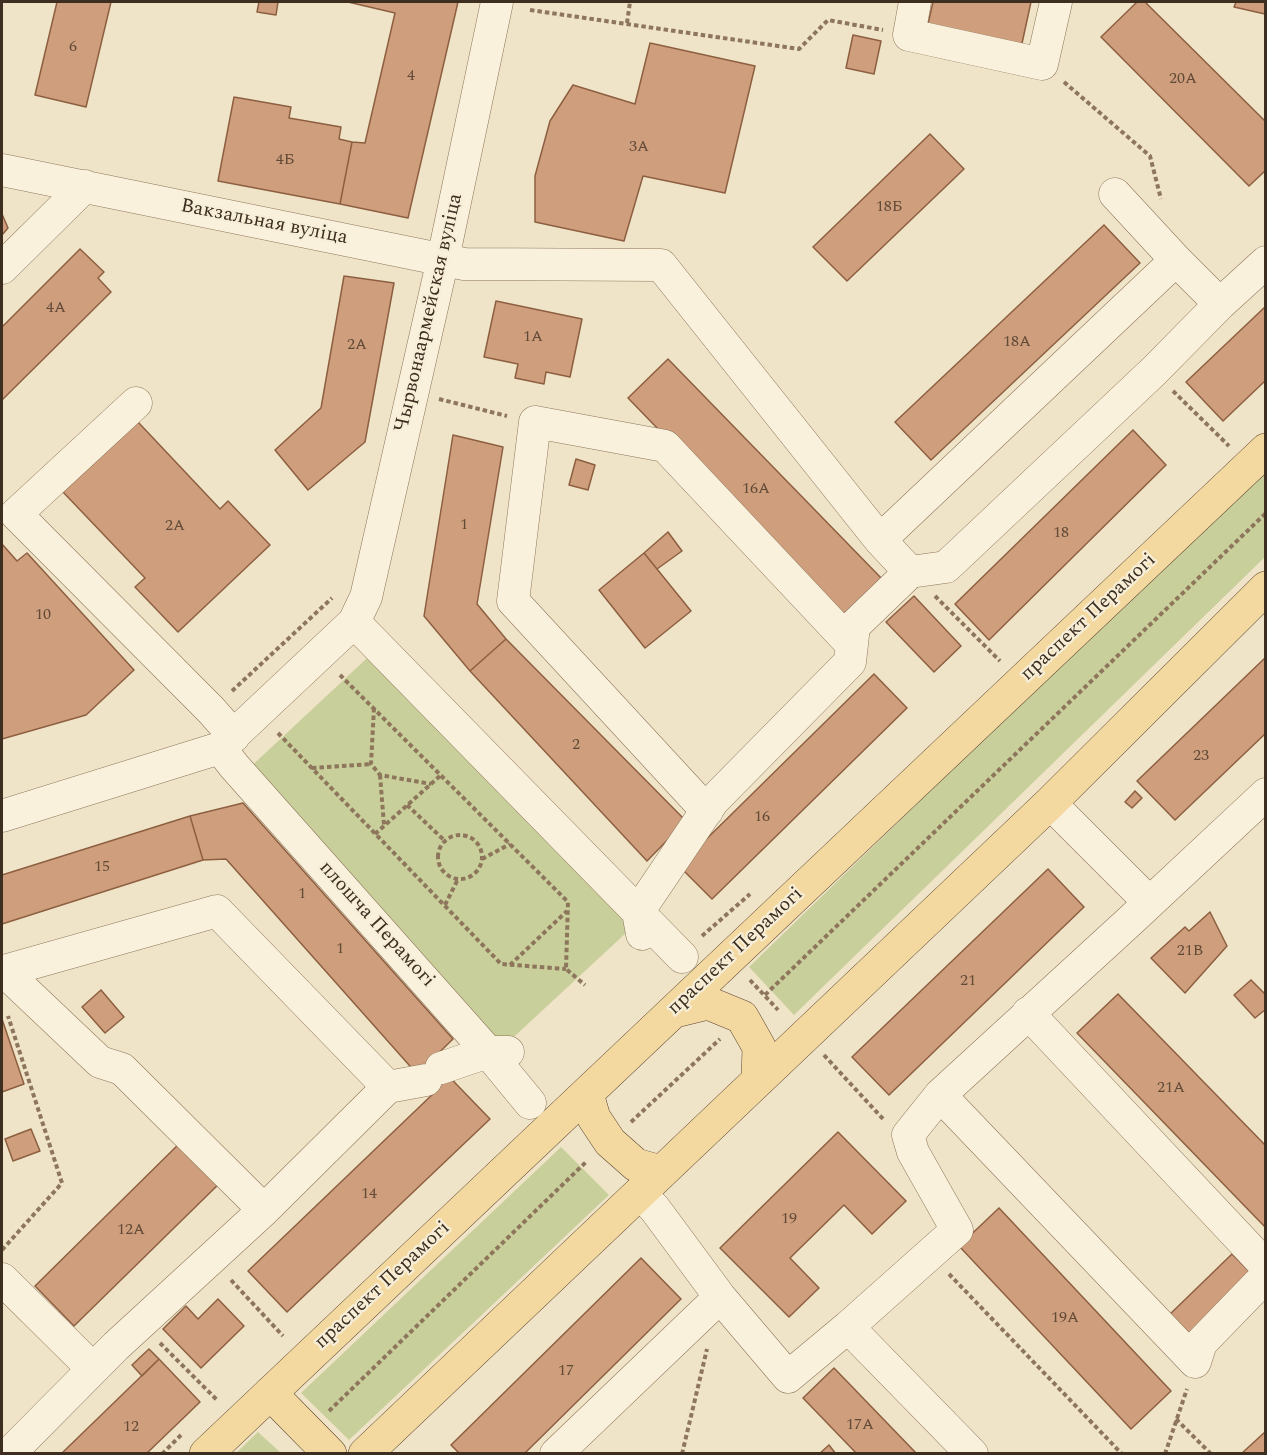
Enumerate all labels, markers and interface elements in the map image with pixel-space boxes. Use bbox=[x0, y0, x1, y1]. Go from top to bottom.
house number: 6 bbox=[69, 38, 77, 58]
house number: 4 bbox=[407, 67, 415, 87]
house number: 20А bbox=[1169, 70, 1197, 90]
house number: 3А bbox=[629, 138, 649, 158]
house number: 4Б bbox=[276, 151, 294, 171]
street label: Чырвонаармейская вуліца bbox=[391, 191, 469, 435]
street label: Вакзальная вуліца bbox=[178, 195, 350, 251]
house number: 18Б bbox=[876, 198, 902, 218]
house number: 4А bbox=[46, 299, 66, 319]
house number: 1А bbox=[523, 328, 543, 348]
house number: 18А bbox=[1003, 333, 1031, 353]
house number: 2А bbox=[347, 336, 367, 356]
house number: 16А bbox=[742, 480, 770, 500]
house number: 1 bbox=[460, 516, 468, 536]
house number: 2А bbox=[165, 517, 185, 537]
house number: 18 bbox=[1053, 524, 1069, 544]
street label: праспект Перамогі bbox=[1016, 549, 1162, 687]
house number: 10 bbox=[35, 606, 51, 626]
house number: 2 bbox=[572, 736, 580, 756]
house number: 23 bbox=[1193, 747, 1209, 767]
house number: 16 bbox=[754, 808, 770, 828]
street label: плошча Перамогі bbox=[313, 857, 439, 993]
house number: 15 bbox=[94, 858, 110, 878]
street label: праспект Перамогі bbox=[663, 883, 809, 1021]
house number: 1 bbox=[298, 885, 306, 905]
house number: 1 bbox=[336, 940, 344, 960]
house number: 21В bbox=[1177, 942, 1203, 962]
house number: 21 bbox=[960, 972, 976, 992]
house number: 21А bbox=[1157, 1079, 1185, 1099]
house number: 14 bbox=[361, 1185, 377, 1205]
house number: 19 bbox=[781, 1210, 797, 1230]
street label: праспект Перамогі bbox=[310, 1217, 456, 1355]
house number: 12А bbox=[117, 1221, 145, 1241]
house number: 19А bbox=[1051, 1309, 1079, 1329]
house number: 17 bbox=[558, 1362, 574, 1382]
house number: 17А bbox=[846, 1416, 874, 1436]
house number: 12 bbox=[123, 1418, 139, 1438]

